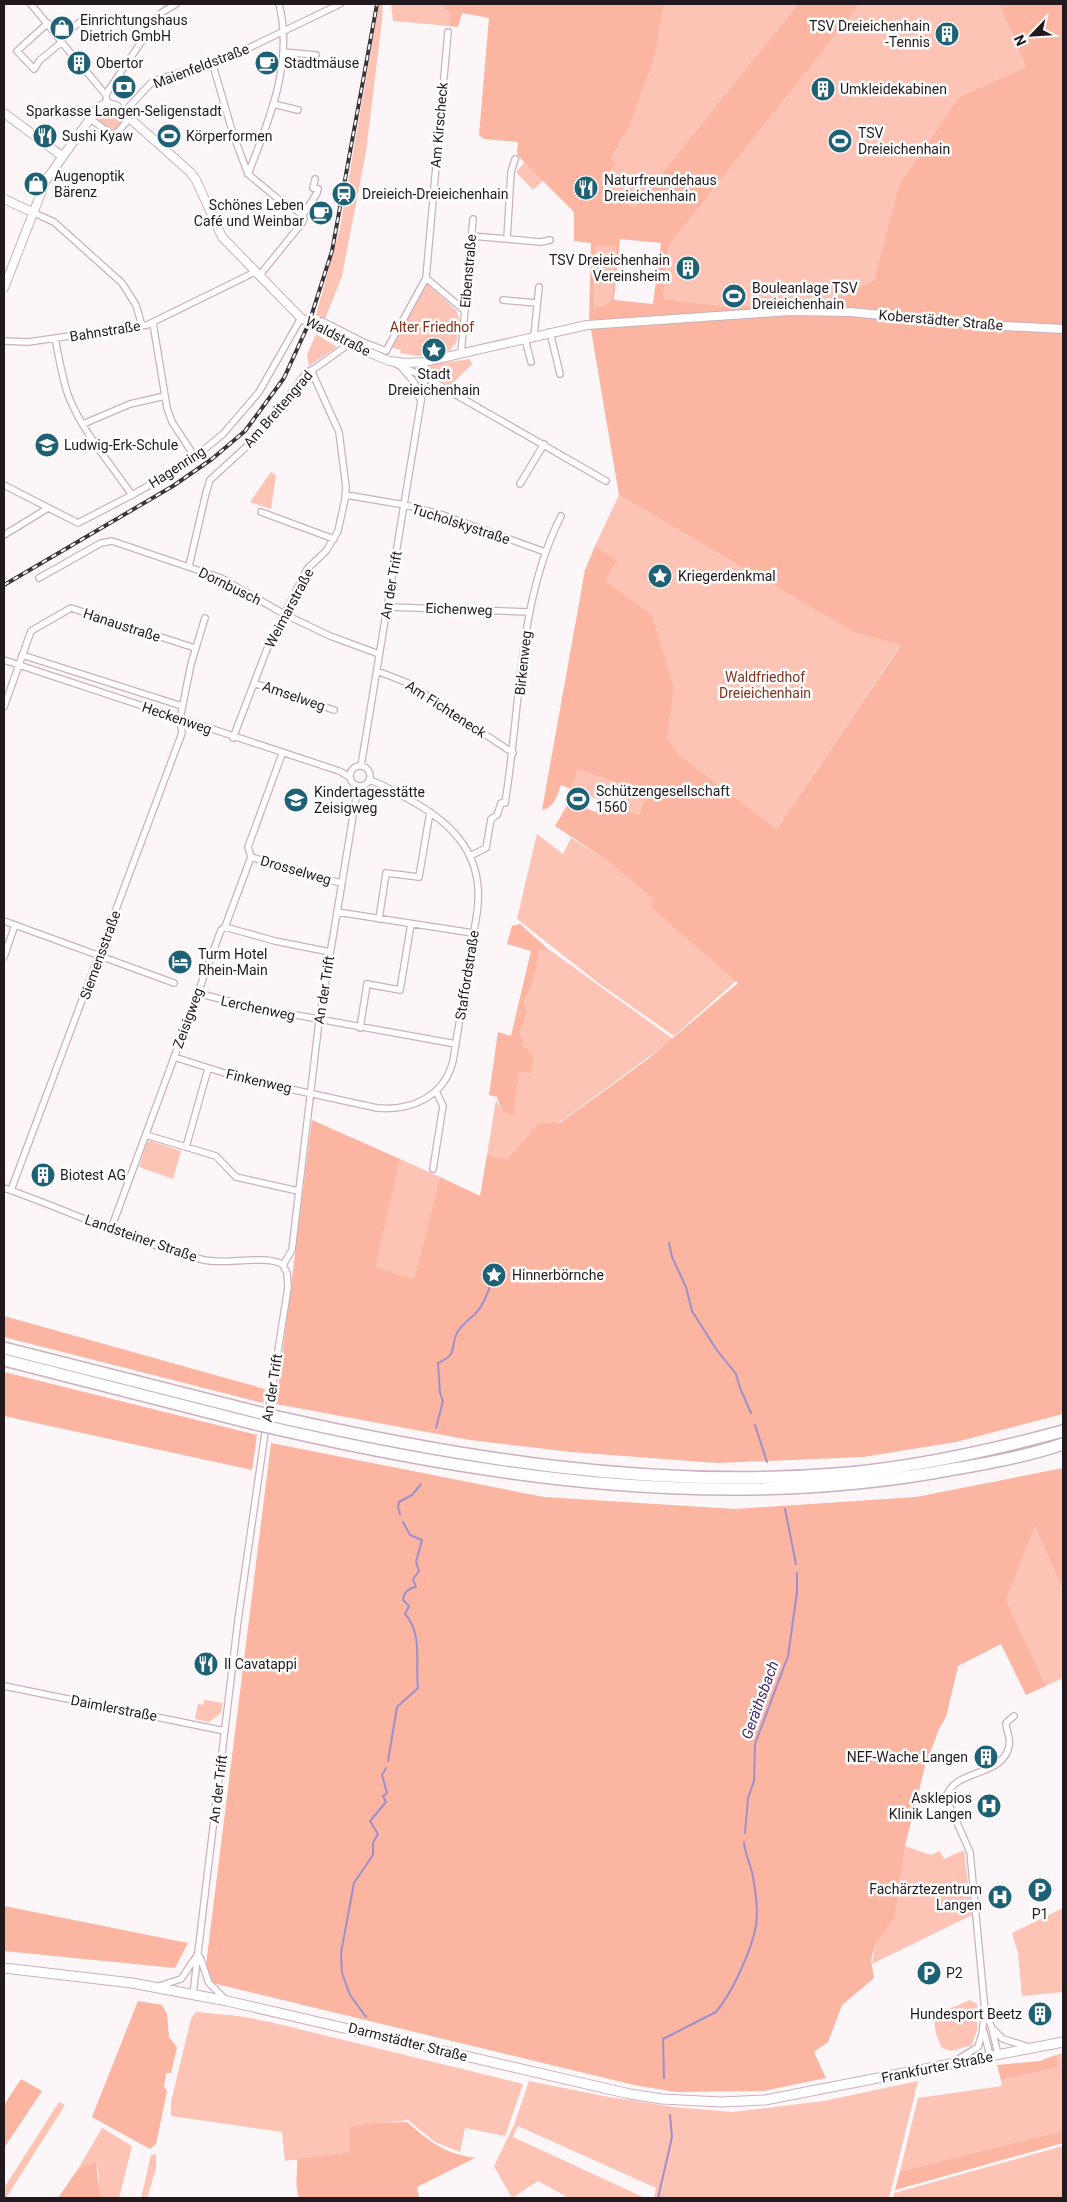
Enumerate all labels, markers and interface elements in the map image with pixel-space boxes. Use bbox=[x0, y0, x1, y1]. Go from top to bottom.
north arrow bbox=[1007, 10, 1057, 60]
place label: Einrichtungshaus Dietrich GmbH bbox=[80, 12, 188, 44]
shop icon: Einrichtungshaus Dietrich GmbH bbox=[49, 15, 75, 41]
place label: TSV Dreieichenhain -Tennis bbox=[809, 18, 930, 50]
building icon: TSV Dreieichenhain -Tennis bbox=[934, 21, 960, 47]
text: N bbox=[1011, 33, 1030, 48]
street label: Maienfeldstraße bbox=[151, 40, 251, 92]
building icon: Obertor bbox=[66, 50, 92, 76]
cafe icon: Stadtmäuse bbox=[254, 50, 280, 76]
place label: Obertor bbox=[96, 55, 143, 71]
place label: Stadtmäuse bbox=[284, 55, 359, 71]
bank icon: Sparkasse Langen-Seligenstadt bbox=[111, 74, 137, 100]
building icon: Umkleidekabinen bbox=[810, 76, 836, 102]
street label: Am Kirscheck bbox=[427, 81, 451, 169]
place label: Umkleidekabinen bbox=[840, 81, 947, 97]
place label: Sparkasse Langen-Seligenstadt bbox=[26, 103, 222, 119]
restaurant icon: Sushi Kyaw bbox=[32, 123, 58, 149]
sports icon: Körperformen bbox=[156, 123, 182, 149]
place label: TSV Dreieichenhain bbox=[858, 125, 950, 157]
place label: Sushi Kyaw bbox=[62, 128, 133, 144]
place label: Körperformen bbox=[186, 128, 273, 144]
sports icon: TSV Dreieichenhain bbox=[827, 128, 853, 154]
place label: Augenoptik Bärenz bbox=[54, 168, 126, 200]
shop icon: Augenoptik Bärenz bbox=[23, 171, 49, 197]
place label: Naturfreundehaus Dreieichenhain bbox=[604, 172, 717, 204]
restaurant icon: Naturfreundehaus Dreieichenhain bbox=[573, 175, 599, 201]
station icon: Dreieich-Dreieichenhain bbox=[331, 181, 357, 207]
place label: Dreieich-Dreieichenhain bbox=[362, 186, 508, 202]
place label: Schönes Leben Café und Weinbar bbox=[194, 197, 304, 229]
cafe icon: Schönes Leben Café und Weinbar bbox=[308, 200, 334, 226]
street label: Eibenstraße bbox=[457, 233, 479, 309]
place label: TSV Dreieichenhain Vereinsheim bbox=[549, 252, 670, 284]
building icon: TSV Dreieichenhain Vereinsheim bbox=[675, 255, 701, 281]
place label: Bouleanlage TSV Dreieichenhain bbox=[752, 280, 858, 312]
sports icon: Bouleanlage TSV Dreieichenhain bbox=[721, 283, 747, 309]
street label: Koberstädter Straße bbox=[878, 307, 1004, 333]
street label: Waldstraße bbox=[303, 313, 373, 359]
street label: Bahnstraße bbox=[68, 318, 142, 344]
park label: Alter Friedhof bbox=[390, 319, 474, 335]
place icon: Stadt Dreieichenhain bbox=[421, 337, 447, 363]
place label: Stadt Dreieichenhain bbox=[388, 366, 480, 398]
street label: Am Breitengrad bbox=[240, 367, 316, 451]
school or university icon: Ludwig-Erk-Schule bbox=[34, 432, 60, 458]
place label: Ludwig-Erk-Schule bbox=[64, 437, 178, 453]
street label: Hagenring bbox=[146, 443, 208, 491]
street label: Tucholskystraße bbox=[410, 501, 512, 547]
street label: An der Trift bbox=[377, 549, 405, 620]
place icon: Kriegerdenkmal bbox=[647, 563, 673, 589]
street label: Dornbusch bbox=[196, 564, 264, 608]
street label: Weimarstraße bbox=[261, 566, 317, 650]
place label: Kriegerdenkmal bbox=[678, 568, 776, 584]
street label: Eichenweg bbox=[425, 600, 493, 618]
street label: Hanaustraße bbox=[81, 605, 163, 645]
street label: Birkenweg bbox=[512, 630, 534, 696]
park label: Waldfriedhof Dreieichenhain bbox=[719, 669, 811, 701]
street label: Am Fichteneck bbox=[403, 677, 490, 741]
street label: Amselweg bbox=[261, 678, 327, 714]
street label: Heckenweg bbox=[140, 699, 214, 737]
place label: Schützengesellschaft 1560 bbox=[596, 783, 730, 815]
place label: Kindertagesstätte Zeisigweg bbox=[314, 784, 425, 816]
sports icon: Schützengesellschaft 1560 bbox=[565, 786, 591, 812]
school or university icon: Kindertagesstätte Zeisigweg bbox=[283, 787, 309, 813]
street label: Drosselweg bbox=[259, 852, 333, 888]
street label: Siemensstraße bbox=[77, 908, 123, 1002]
street label: Staffordstraße bbox=[452, 929, 482, 1021]
place label: Turm Hotel Rhein-Main bbox=[198, 946, 268, 978]
hotel icon: Turm Hotel Rhein-Main bbox=[167, 949, 193, 975]
street label: An der Trift bbox=[311, 954, 337, 1025]
street label: Zeisigweg bbox=[170, 985, 206, 1051]
street label: Lerchenweg bbox=[219, 992, 297, 1024]
street label: Finkenweg bbox=[225, 1066, 293, 1096]
building icon: Biotest AG bbox=[30, 1162, 56, 1188]
place label: Biotest AG bbox=[60, 1167, 126, 1183]
street label: Landsteiner Straße bbox=[83, 1211, 199, 1265]
place icon: Hinnerbörnche bbox=[481, 1262, 507, 1288]
place label: Hinnerbörnche bbox=[512, 1267, 604, 1283]
street label: An der Trift bbox=[259, 1352, 285, 1423]
restaurant icon: Il Cavatappi bbox=[193, 1651, 219, 1677]
place label: Il Cavatappi bbox=[224, 1656, 297, 1672]
water label: Geräthsbach bbox=[737, 1658, 783, 1742]
street label: Daimlerstraße bbox=[69, 1692, 159, 1724]
building icon: NEF-Wache Langen bbox=[973, 1744, 999, 1770]
place label: NEF-Wache Langen bbox=[847, 1749, 968, 1765]
street label: An der Trift bbox=[206, 1753, 230, 1824]
place label: Asklepios Klinik Langen bbox=[889, 1790, 972, 1822]
hospital icon: Asklepios Klinik Langen bbox=[976, 1793, 1002, 1819]
parking icon: P1 bbox=[1027, 1877, 1053, 1903]
place label: Fachärztezentrum Langen bbox=[869, 1881, 982, 1913]
hospital icon: Fachärztezentrum Langen bbox=[987, 1884, 1013, 1910]
place label: P1 bbox=[1032, 1906, 1048, 1922]
parking icon: P2 bbox=[916, 1960, 942, 1986]
place label: P2 bbox=[946, 1965, 963, 1981]
building icon: Hundesport Beetz bbox=[1027, 2001, 1053, 2027]
place label: Hundesport Beetz bbox=[910, 2006, 1022, 2022]
street label: Darmstädter Straße bbox=[347, 2019, 469, 2065]
street label: Frankfurter Straße bbox=[880, 2048, 994, 2086]

